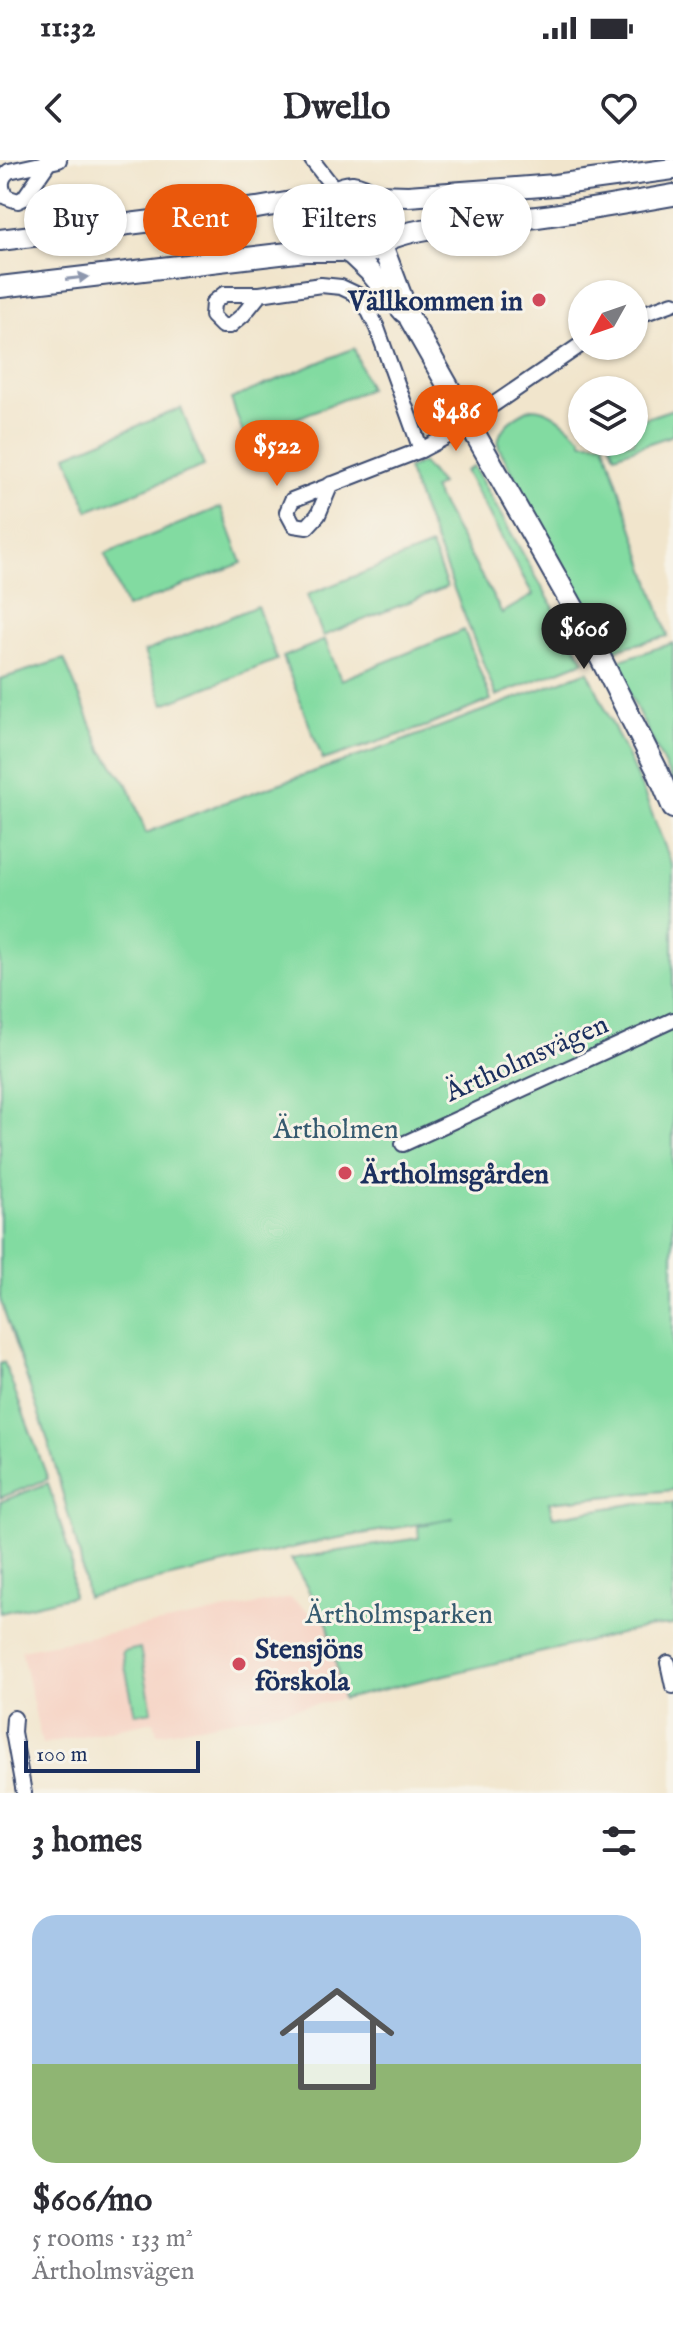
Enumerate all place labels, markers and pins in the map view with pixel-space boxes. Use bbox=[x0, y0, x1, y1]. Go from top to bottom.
place label: Vällkommen in bbox=[347, 285, 523, 320]
marker: Vällkommen in bbox=[530, 291, 548, 309]
pin: $486 bbox=[409, 385, 503, 453]
pin: $522 bbox=[230, 420, 324, 488]
pin: $606 bbox=[537, 603, 631, 671]
place label: Ärtholmsgården bbox=[360, 1157, 549, 1193]
marker: Ärtholmsgården bbox=[336, 1164, 354, 1182]
place label: Stensjöns förskola bbox=[255, 1633, 363, 1700]
marker: Stensjöns förskola bbox=[230, 1655, 248, 1673]

